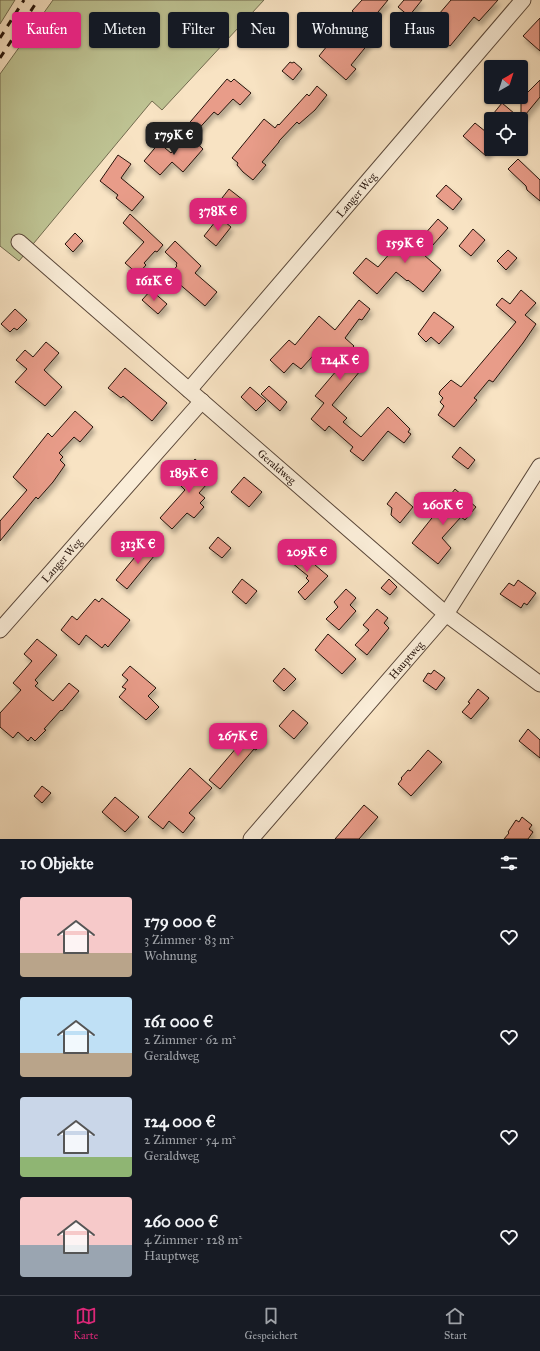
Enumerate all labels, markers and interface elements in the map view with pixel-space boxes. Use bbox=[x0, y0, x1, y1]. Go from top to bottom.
chip: Kaufen bbox=[12, 12, 81, 48]
chip: Mieten bbox=[89, 12, 160, 48]
chip: Filter bbox=[168, 12, 229, 48]
chip: Neu bbox=[237, 12, 289, 48]
chip: Wohnung bbox=[297, 12, 382, 48]
chip: Haus bbox=[390, 12, 449, 48]
north arrow bbox=[484, 60, 528, 104]
map controls bbox=[484, 60, 528, 156]
button: locate bbox=[484, 112, 528, 156]
pin: 179K € bbox=[141, 122, 207, 156]
text: 179K € bbox=[155, 127, 193, 143]
street label: Langer Weg bbox=[334, 169, 380, 220]
pin: 378K € bbox=[185, 198, 251, 232]
text: 378K € bbox=[199, 203, 237, 219]
pin: 159K € bbox=[372, 230, 438, 264]
text: 159K € bbox=[386, 235, 424, 251]
pin: 161K € bbox=[121, 268, 187, 302]
text: 161K € bbox=[136, 273, 172, 289]
pin: 124K € bbox=[307, 347, 373, 381]
text: 124K € bbox=[321, 352, 359, 368]
street label: Geraldweg bbox=[255, 447, 299, 488]
pin: 189K € bbox=[156, 460, 222, 494]
text: 189K € bbox=[170, 465, 208, 481]
pin: 260K € bbox=[410, 492, 476, 526]
text: 260K € bbox=[423, 497, 463, 513]
pin: 313K € bbox=[105, 531, 171, 565]
street label: Langer Weg bbox=[39, 535, 85, 585]
text: 313K € bbox=[120, 536, 156, 552]
pin: 209K € bbox=[274, 539, 340, 573]
text: 209K € bbox=[287, 544, 327, 560]
street label: Hauptweg bbox=[387, 638, 427, 682]
pin: 267K € bbox=[205, 723, 271, 757]
text: 267K € bbox=[218, 728, 258, 744]
icon: filters bbox=[498, 852, 520, 874]
text: 10 Objekte bbox=[20, 853, 94, 874]
text: 179 000 € bbox=[144, 911, 216, 932]
icon: home bbox=[52, 913, 100, 961]
icon: heart bbox=[498, 926, 520, 948]
text: 3 Zimmer · 83 m² bbox=[144, 932, 234, 948]
text: Wohnung bbox=[144, 948, 197, 964]
text: 161 000 € bbox=[144, 1011, 213, 1032]
icon: home bbox=[52, 1013, 100, 1061]
icon: heart bbox=[498, 1026, 520, 1048]
text: 2 Zimmer · 62 m² bbox=[144, 1032, 236, 1048]
text: Geraldweg bbox=[144, 1048, 199, 1064]
text: 124 000 € bbox=[144, 1111, 216, 1132]
icon: home bbox=[52, 1113, 100, 1161]
icon: heart bbox=[498, 1126, 520, 1148]
text: 2 Zimmer · 54 m² bbox=[144, 1132, 236, 1148]
text: Geraldweg bbox=[144, 1148, 199, 1164]
text: 260 000 € bbox=[144, 1211, 218, 1232]
icon: home bbox=[52, 1213, 100, 1261]
icon: heart bbox=[498, 1226, 520, 1248]
text: 4 Zimmer · 128 m² bbox=[144, 1232, 242, 1248]
text: Hauptweg bbox=[144, 1248, 199, 1264]
tab: Karte bbox=[73, 1305, 98, 1342]
tab: Gespeichert bbox=[245, 1305, 298, 1342]
tab: Start bbox=[444, 1305, 467, 1342]

